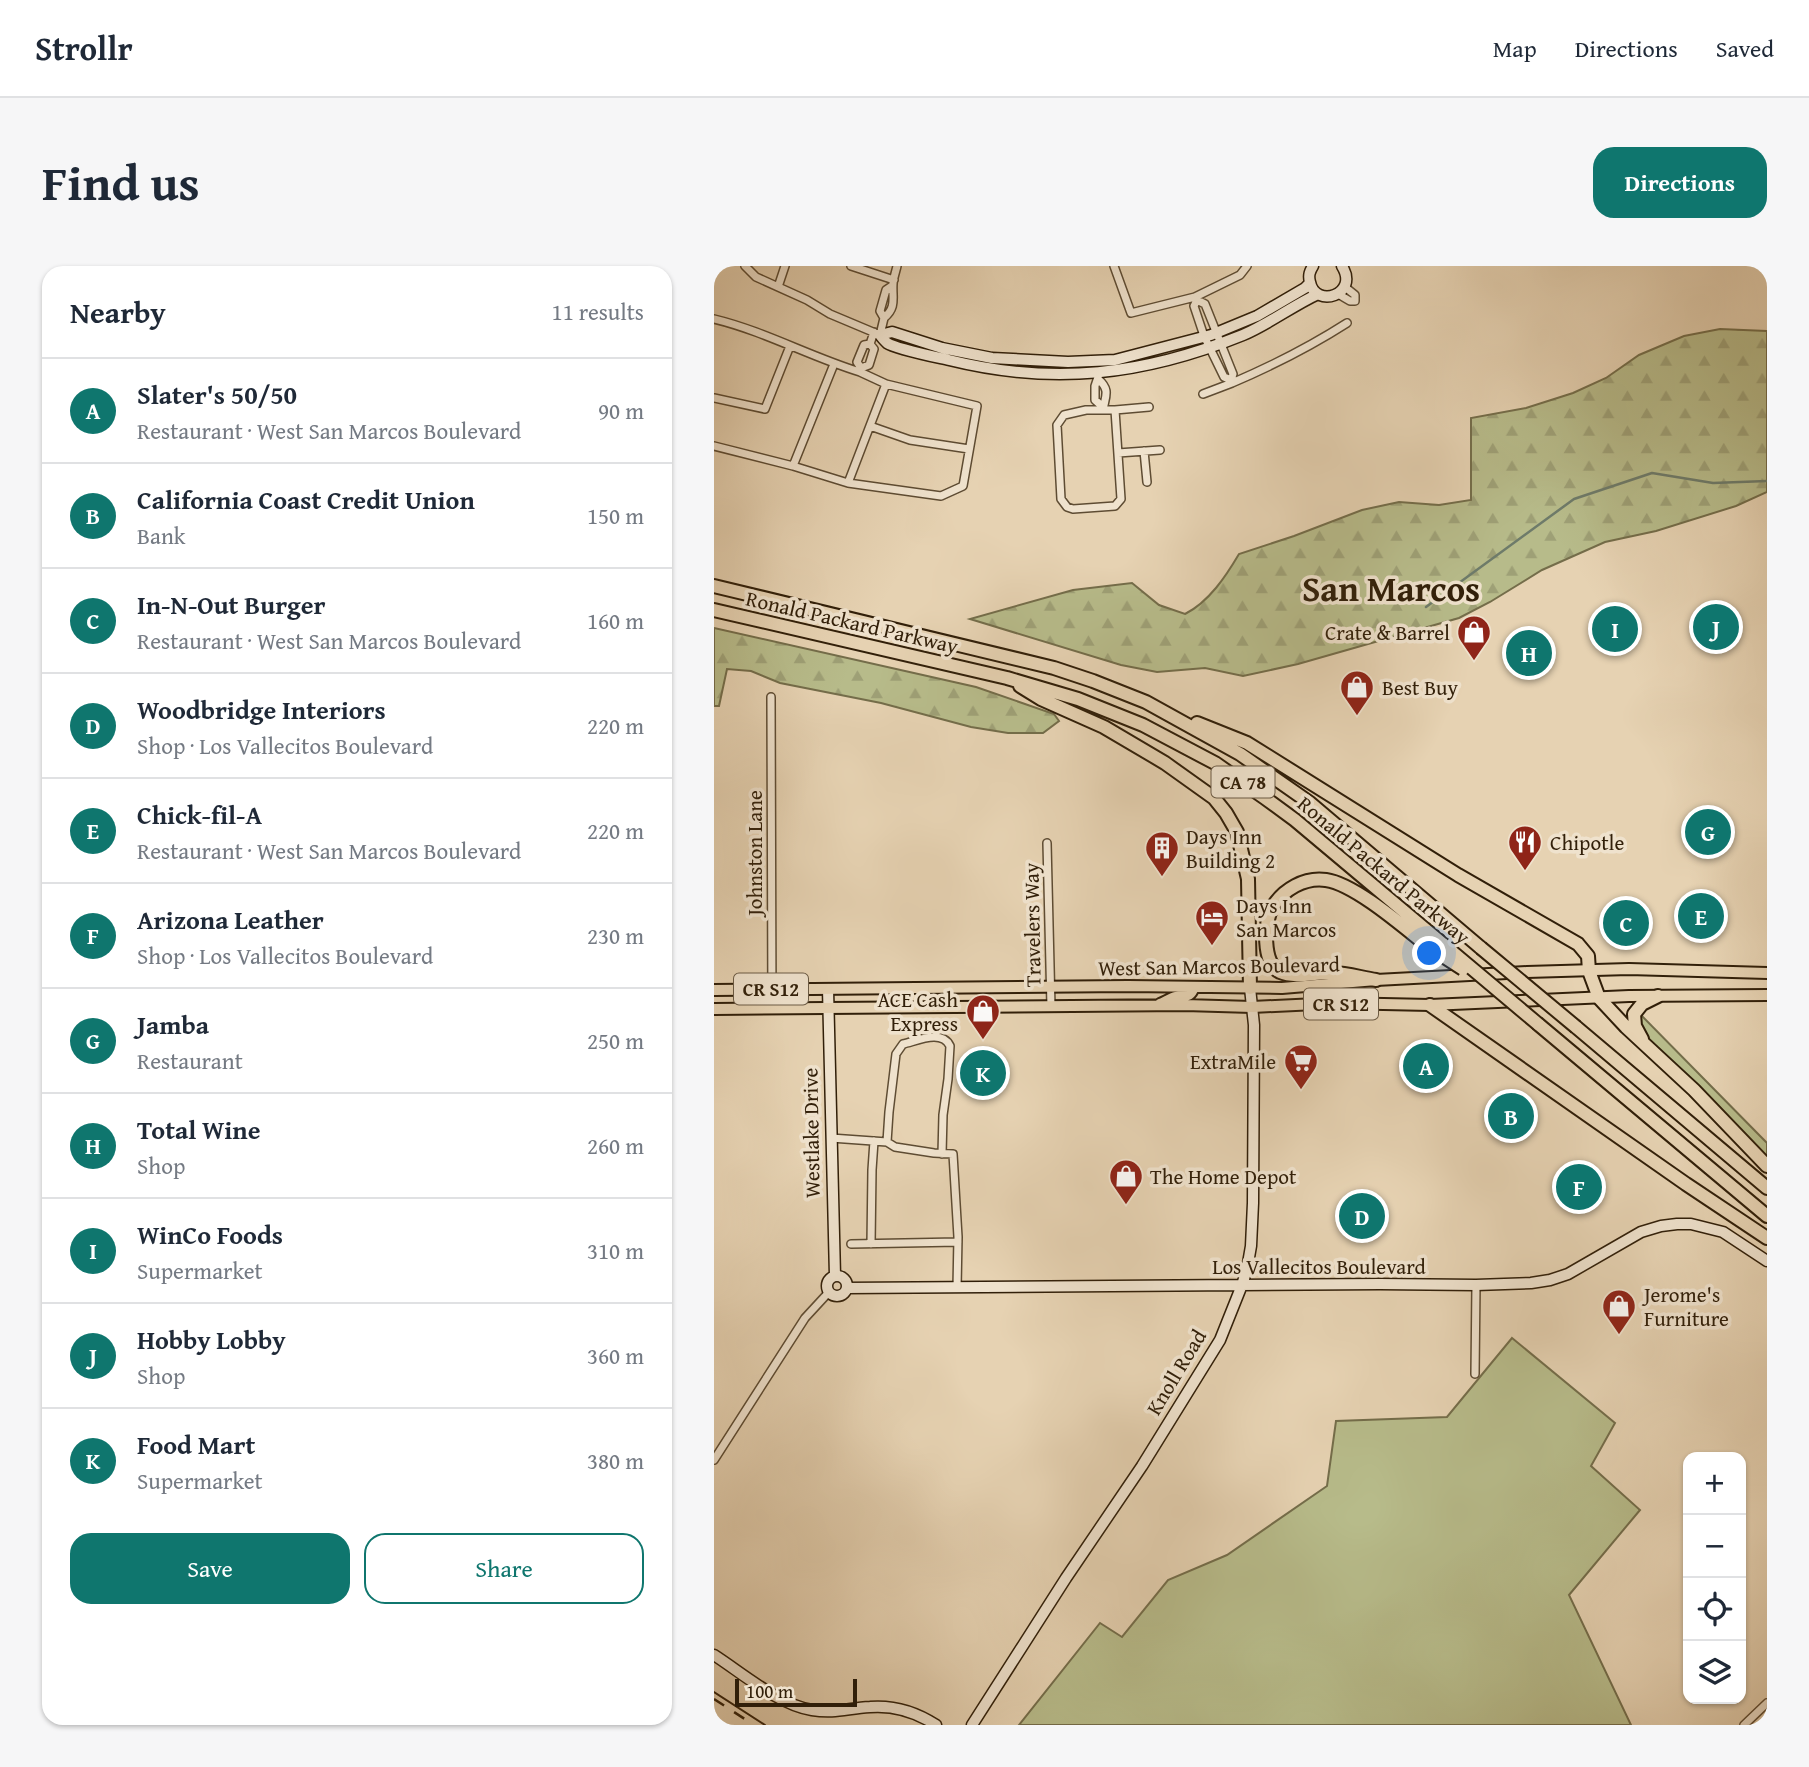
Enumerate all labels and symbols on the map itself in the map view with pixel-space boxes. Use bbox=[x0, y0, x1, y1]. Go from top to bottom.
district label: San Marcos bbox=[1302, 563, 1480, 614]
street label: Ronald Packard Parkway bbox=[743, 583, 962, 662]
pin: J bbox=[1693, 601, 1739, 653]
pin: I bbox=[1592, 603, 1638, 655]
shop icon: Crate & Barrel bbox=[1455, 613, 1493, 662]
place label: Crate & Barrel bbox=[1325, 617, 1450, 648]
pin: H bbox=[1506, 627, 1552, 679]
shop icon: Best Buy bbox=[1338, 668, 1376, 717]
place label: Best Buy bbox=[1382, 672, 1458, 703]
road number: CA 78 bbox=[1212, 766, 1274, 797]
street label: Ronald Packard Parkway bbox=[1291, 788, 1477, 952]
street label: Johnston Lane bbox=[739, 790, 770, 919]
pin: G bbox=[1685, 806, 1731, 858]
place label: Days Inn Building 2 bbox=[1186, 821, 1275, 876]
restaurant icon: Chipotle bbox=[1506, 823, 1544, 872]
place label: Chipotle bbox=[1550, 827, 1624, 858]
building icon: Days Inn Building 2 bbox=[1143, 829, 1181, 878]
street label: Travelers Way bbox=[1015, 862, 1049, 987]
place label: Days Inn San Marcos bbox=[1236, 890, 1336, 945]
pin: E bbox=[1678, 890, 1724, 942]
pin: C bbox=[1603, 897, 1649, 949]
hotel icon: Days Inn San Marcos bbox=[1193, 898, 1231, 947]
your location bbox=[1412, 936, 1446, 970]
street label: West San Marcos Boulevard bbox=[1098, 948, 1341, 984]
road number: CR S12 bbox=[734, 974, 808, 1004]
place label: ACE Cash Express bbox=[877, 984, 958, 1039]
road number: CR S12 bbox=[1304, 988, 1378, 1020]
shop icon: ACE Cash Express bbox=[964, 992, 1002, 1041]
pin: A bbox=[1403, 1040, 1449, 1092]
supermarket icon: ExtraMile bbox=[1282, 1042, 1320, 1091]
place label: ExtraMile bbox=[1190, 1046, 1276, 1077]
pin: K bbox=[960, 1047, 1006, 1099]
street label: Westlake Drive bbox=[794, 1067, 828, 1198]
pin: B bbox=[1488, 1090, 1534, 1142]
shop icon: The Home Depot bbox=[1107, 1157, 1145, 1206]
place label: The Home Depot bbox=[1150, 1161, 1297, 1192]
pin: F bbox=[1556, 1161, 1602, 1213]
pin: D bbox=[1339, 1190, 1385, 1242]
street label: Los Vallecitos Boulevard bbox=[1212, 1251, 1427, 1282]
place label: Jerome's Furniture bbox=[1641, 1279, 1729, 1334]
shop icon: Jerome's Furniture bbox=[1600, 1287, 1638, 1336]
street label: Knoll Road bbox=[1138, 1323, 1214, 1421]
scale bar bbox=[735, 1676, 858, 1708]

